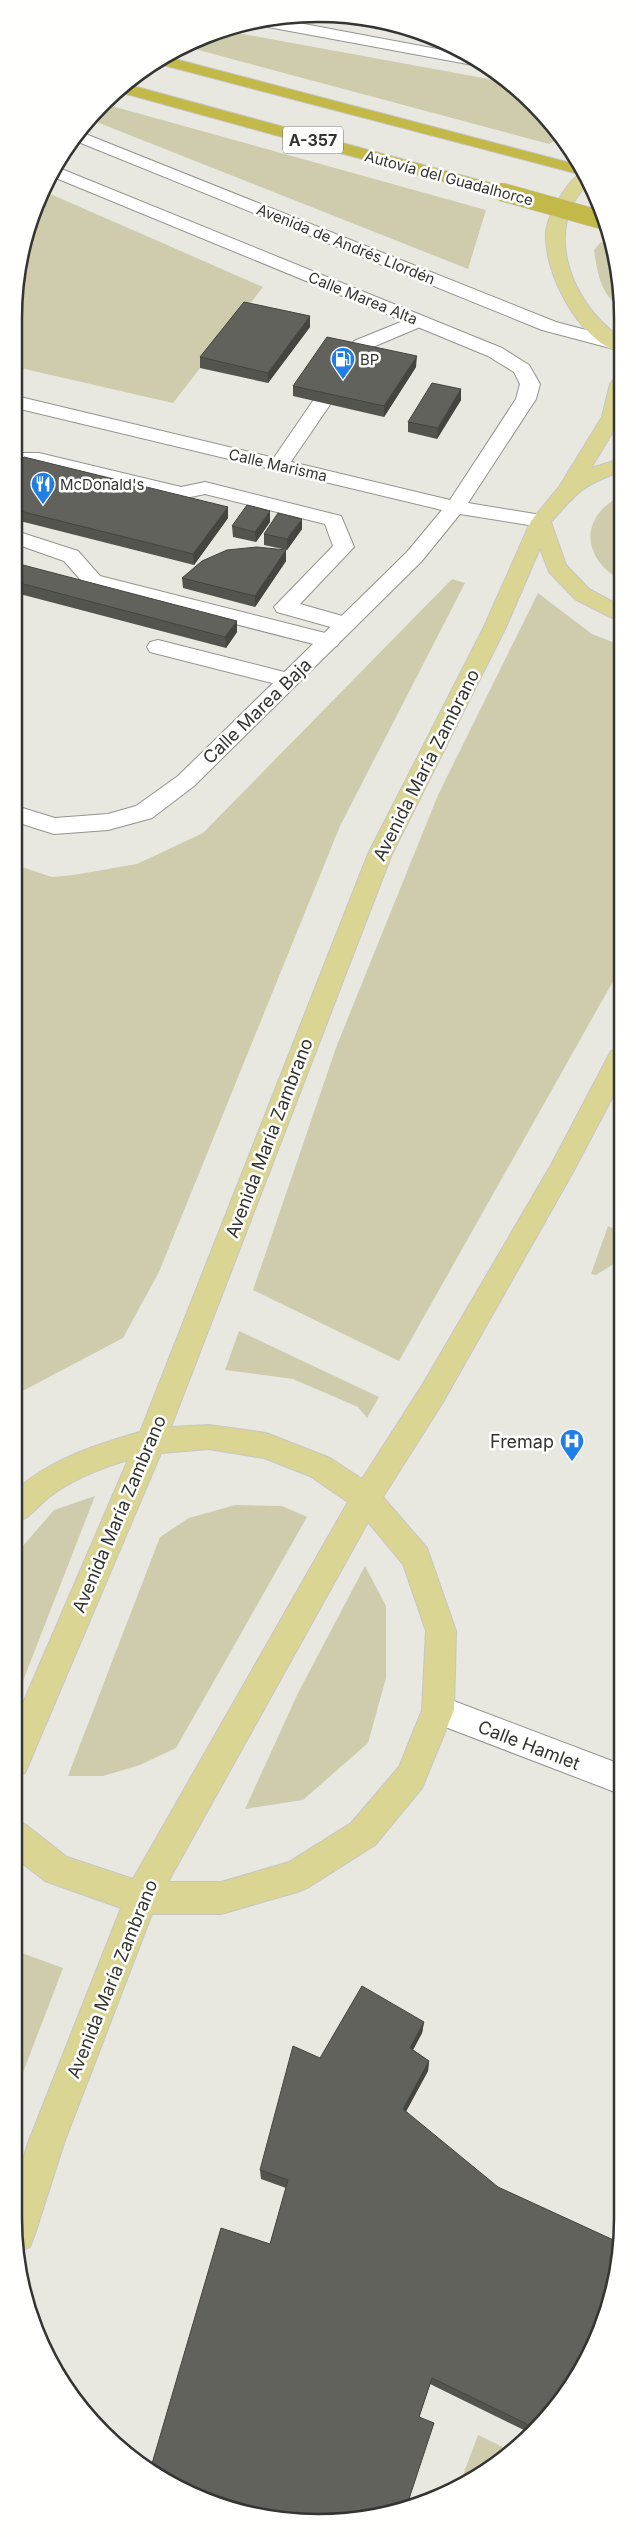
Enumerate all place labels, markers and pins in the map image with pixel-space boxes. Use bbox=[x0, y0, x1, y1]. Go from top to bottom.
fuel station icon: BP bbox=[330, 346, 356, 380]
place label: BP bbox=[360, 350, 379, 369]
restaurant icon: McDonald's bbox=[30, 471, 56, 505]
place label: McDonald's bbox=[60, 475, 145, 494]
hospital icon: Fremap bbox=[559, 1428, 585, 1462]
place label: Fremap bbox=[490, 1431, 554, 1452]

